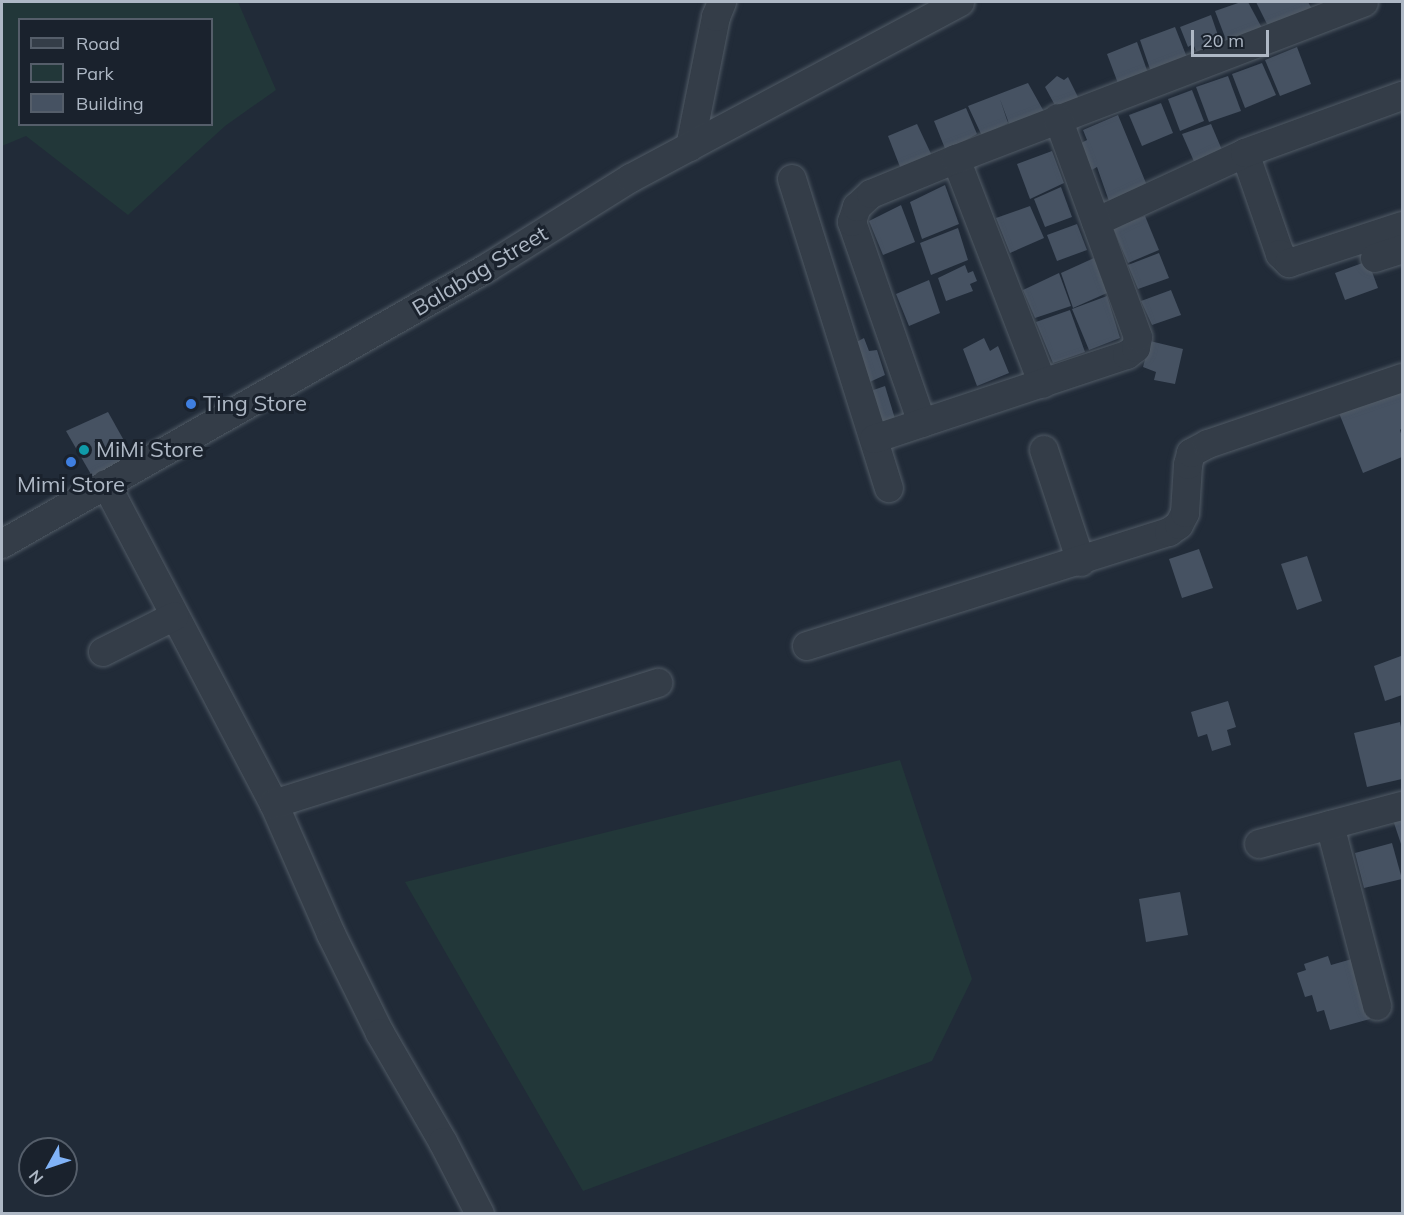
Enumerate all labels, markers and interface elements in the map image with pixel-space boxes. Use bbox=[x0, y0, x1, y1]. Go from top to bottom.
legend bbox=[18, 18, 213, 126]
scale bar bbox=[1194, 18, 1272, 56]
text: 20 m bbox=[1202, 29, 1244, 52]
text: Road bbox=[76, 32, 120, 55]
text: Park bbox=[76, 62, 114, 85]
text: Building bbox=[76, 92, 144, 115]
street label: Balabag Street bbox=[408, 220, 552, 322]
place label: Ting Store bbox=[203, 391, 307, 417]
marker: Ting Store bbox=[184, 397, 198, 411]
place label: MiMi Store bbox=[96, 437, 204, 463]
marker: MiMi Store bbox=[77, 443, 91, 457]
marker: Mimi Store bbox=[64, 455, 78, 469]
place label: Mimi Store bbox=[17, 472, 125, 498]
north arrow bbox=[18, 1137, 78, 1197]
text: N bbox=[24, 1166, 47, 1188]

